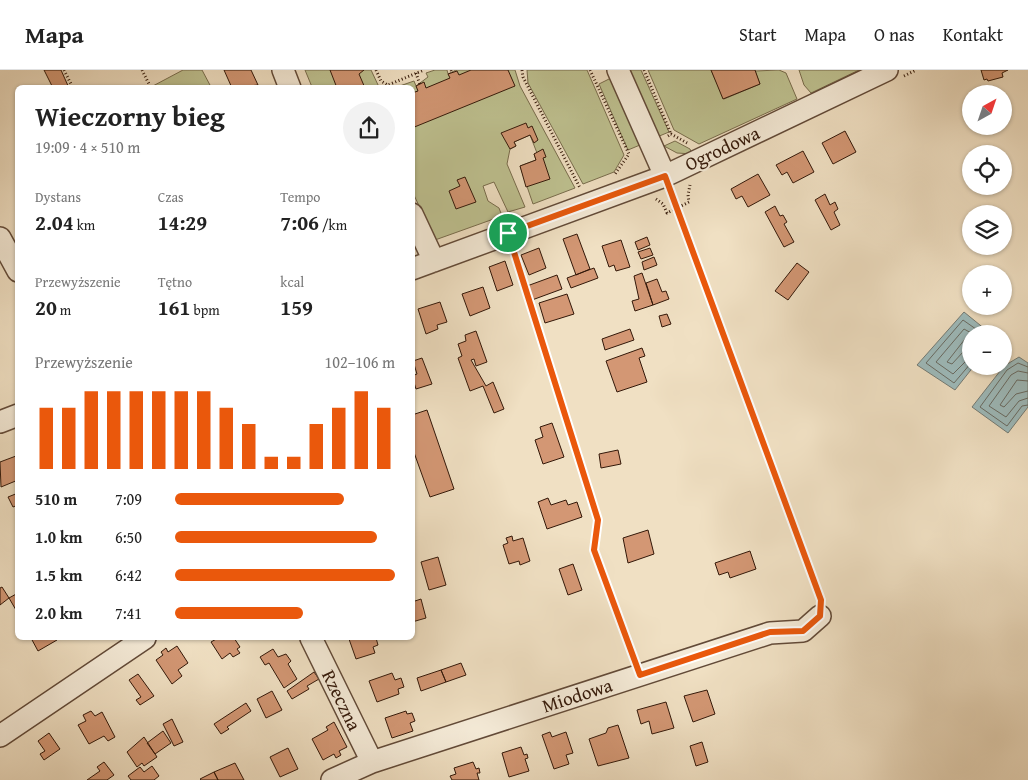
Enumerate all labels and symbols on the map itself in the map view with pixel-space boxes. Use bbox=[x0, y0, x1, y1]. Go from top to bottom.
north arrow bbox=[962, 85, 1012, 135]
street label: Ogrodowa bbox=[680, 118, 764, 178]
pin bbox=[487, 212, 529, 254]
street label: Rzeczna bbox=[315, 665, 369, 735]
street label: Miodowa bbox=[538, 671, 616, 719]

